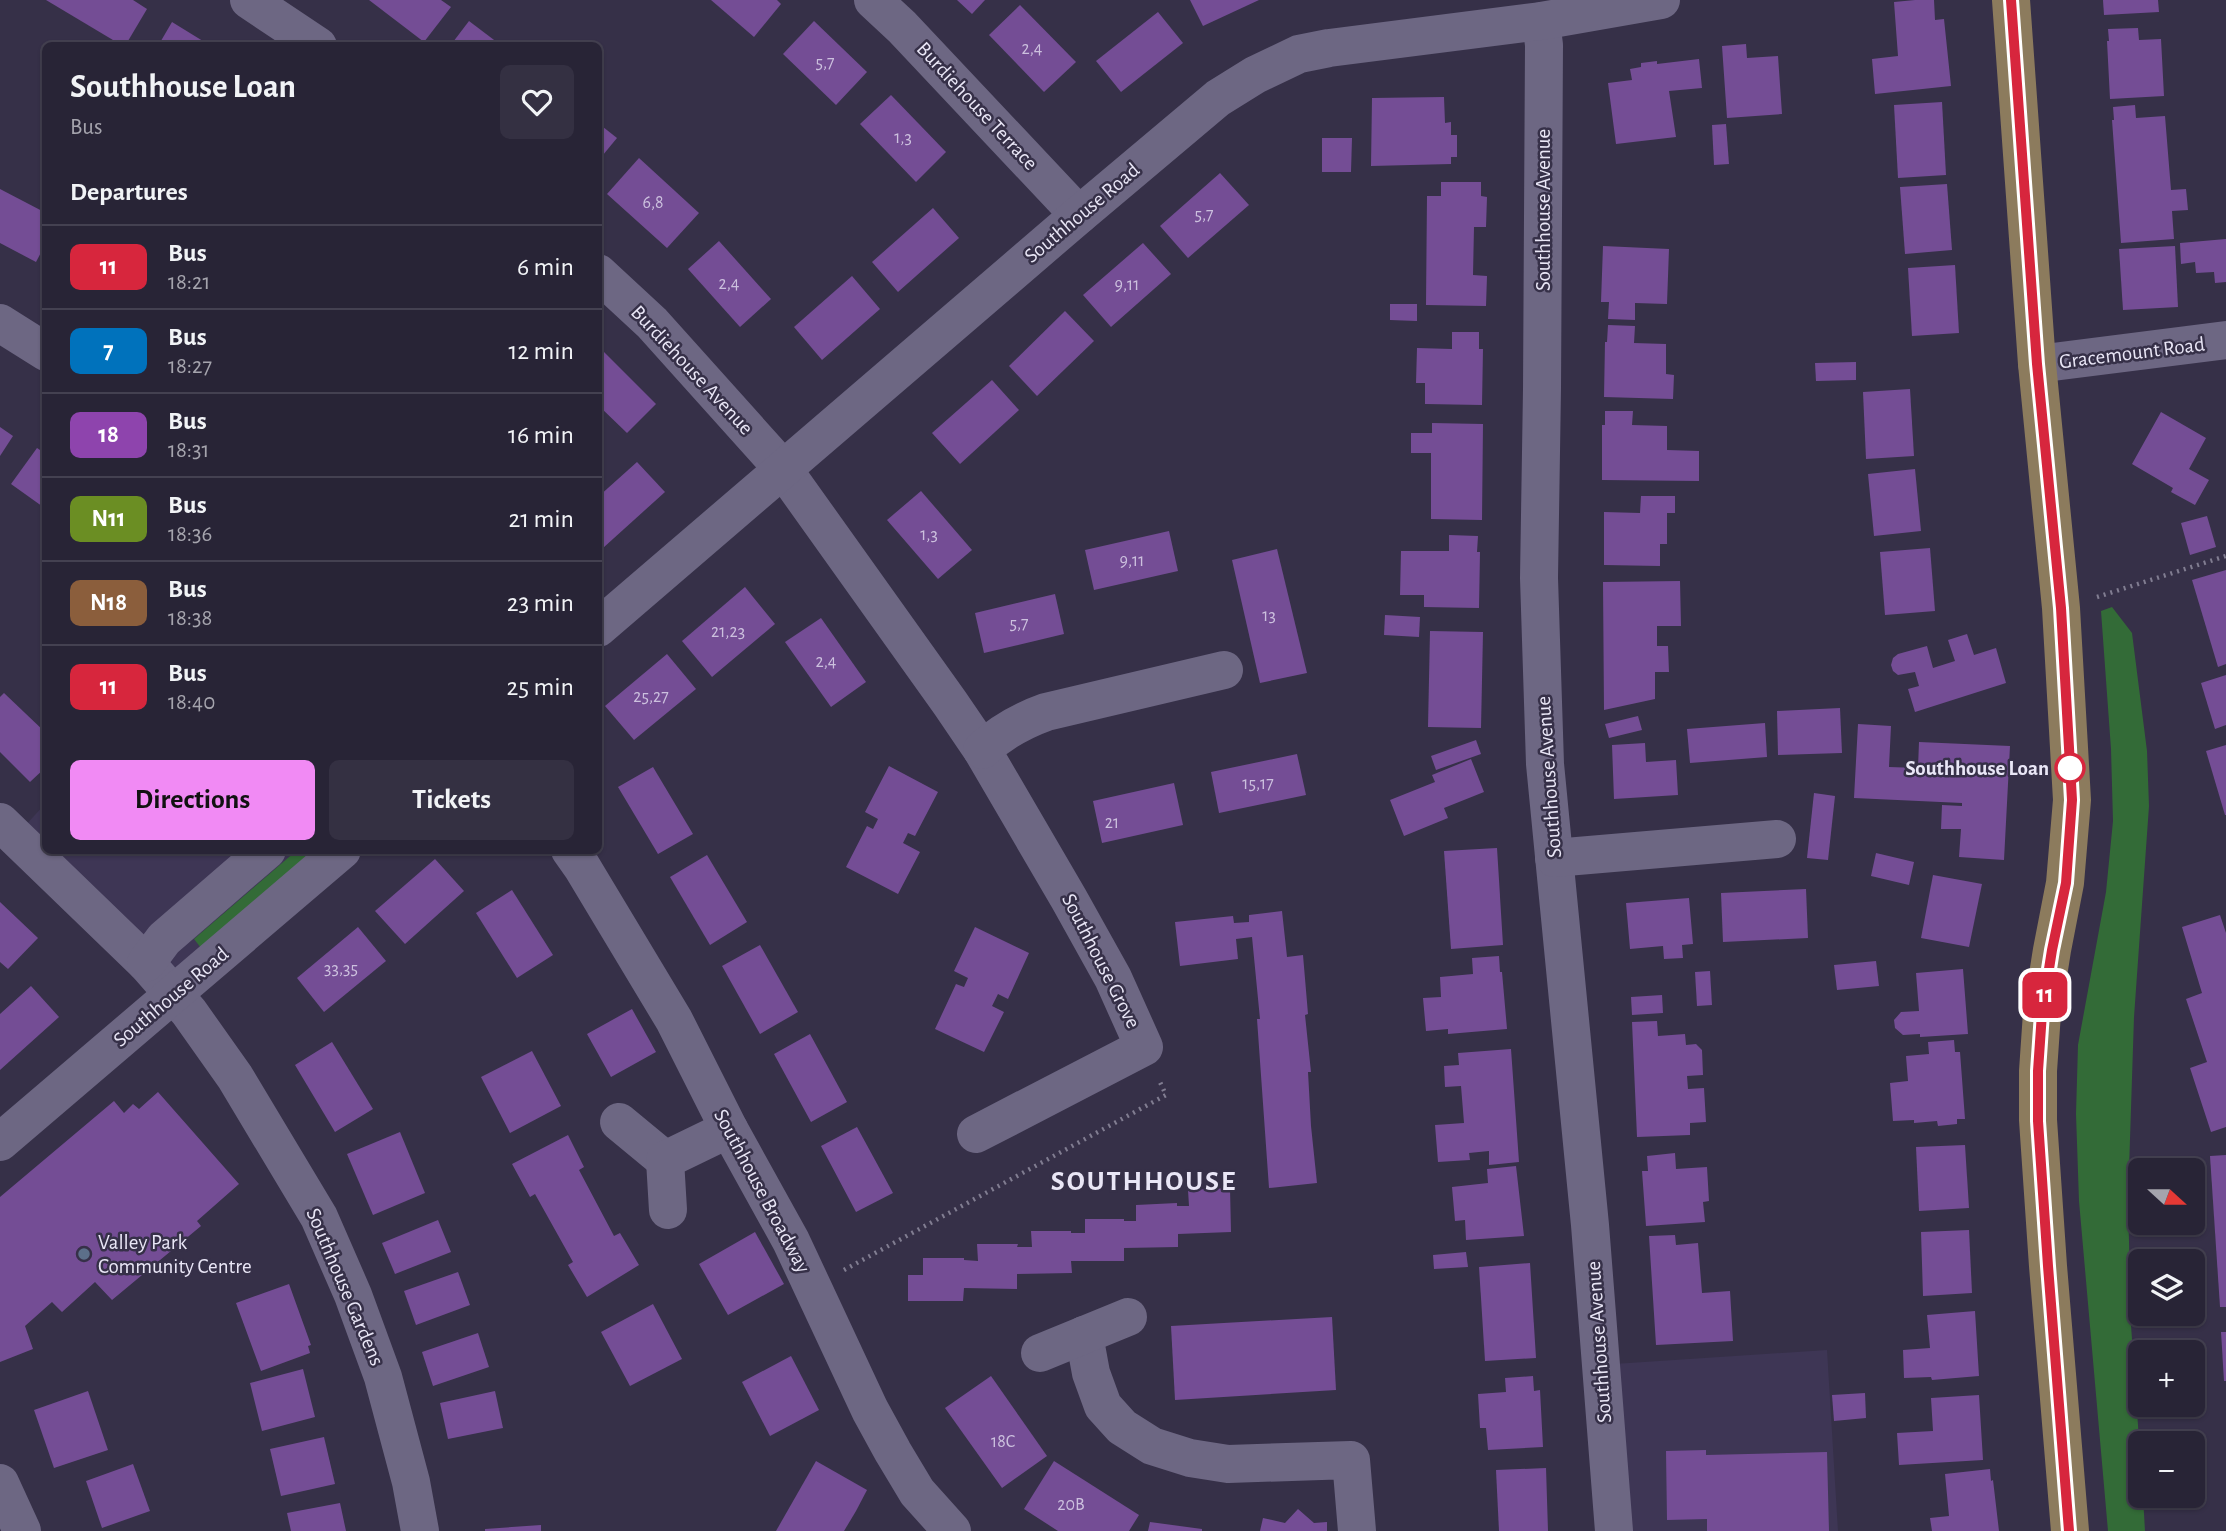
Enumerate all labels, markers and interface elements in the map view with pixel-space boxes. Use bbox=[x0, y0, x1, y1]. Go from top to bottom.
street label: Burdiehouse Terrace bbox=[913, 38, 1041, 174]
house number: 2,4 bbox=[1022, 40, 1043, 58]
house number: 5,7 bbox=[815, 54, 835, 72]
button: heart bbox=[500, 65, 574, 139]
text: Southhouse Loan bbox=[70, 71, 296, 104]
text: Bus bbox=[70, 116, 103, 139]
house number: 1,3 bbox=[894, 129, 912, 147]
street label: Southhouse Avenue bbox=[1533, 129, 1554, 291]
street label: Southhouse Road bbox=[1021, 159, 1144, 267]
text: Departures bbox=[70, 179, 188, 205]
house number: 6,8 bbox=[642, 194, 664, 212]
house number: 5,7 bbox=[1194, 206, 1214, 224]
text: Bus bbox=[168, 240, 207, 266]
text: 6 min bbox=[517, 254, 574, 280]
text: 11 bbox=[100, 255, 117, 279]
text: 18:21 bbox=[168, 271, 210, 294]
house number: 2,4 bbox=[719, 275, 740, 293]
house number: 9,11 bbox=[1115, 276, 1139, 294]
street label: Burdiehouse Avenue bbox=[627, 301, 757, 439]
text: Bus bbox=[168, 324, 207, 350]
street label: Gracemount Road bbox=[2058, 334, 2206, 372]
text: 12 min bbox=[508, 338, 574, 364]
text: 7 bbox=[103, 339, 114, 363]
text: 18:27 bbox=[168, 355, 212, 378]
text: Bus bbox=[168, 408, 207, 434]
text: 16 min bbox=[508, 422, 574, 448]
text: 18 bbox=[98, 423, 119, 447]
text: 18:31 bbox=[168, 439, 209, 462]
text: Bus bbox=[168, 492, 207, 518]
text: 21 min bbox=[508, 506, 574, 532]
text: N11 bbox=[92, 507, 125, 531]
text: 18:36 bbox=[168, 523, 212, 546]
house number: 1,3 bbox=[920, 526, 938, 544]
house number: 9,11 bbox=[1120, 552, 1144, 570]
text: Bus bbox=[168, 576, 207, 602]
text: 23 min bbox=[507, 590, 574, 616]
text: N18 bbox=[90, 591, 127, 615]
text: 18:38 bbox=[168, 607, 212, 630]
house number: 13 bbox=[1262, 607, 1276, 625]
house number: 5,7 bbox=[1009, 615, 1029, 633]
house number: 21,23 bbox=[711, 623, 745, 641]
house number: 2,4 bbox=[816, 653, 837, 671]
text: Bus bbox=[168, 660, 207, 686]
text: 25 min bbox=[507, 674, 574, 700]
text: 11 bbox=[100, 675, 117, 699]
house number: 25,27 bbox=[633, 688, 669, 706]
text: 18:40 bbox=[168, 691, 215, 714]
street label: Southhouse Avenue bbox=[1533, 695, 1565, 859]
marker: Southhouse Loan bbox=[2055, 753, 2085, 783]
place label: Southhouse Loan bbox=[1905, 758, 2049, 779]
button: Directions bbox=[70, 760, 315, 840]
button: Tickets bbox=[329, 760, 574, 840]
house number: 15,17 bbox=[1242, 775, 1274, 793]
house number: 21 bbox=[1105, 814, 1119, 832]
street label: Southhouse Grove bbox=[1058, 890, 1144, 1032]
street label: Southhouse Road bbox=[110, 943, 233, 1051]
house number: 33,35 bbox=[324, 960, 358, 978]
line badge: 11 bbox=[2014, 972, 2076, 1018]
text: 11 bbox=[2036, 983, 2054, 1007]
street label: Southhouse Broadway bbox=[710, 1106, 814, 1276]
north arrow bbox=[2128, 1158, 2205, 1236]
map controls bbox=[2128, 1158, 2205, 1508]
district label: SOUTHHOUSE bbox=[1051, 1168, 1237, 1196]
street label: Southhouse Gardens bbox=[302, 1205, 388, 1369]
place label: Valley Park Community Centre bbox=[98, 1232, 252, 1277]
marker: Valley Park Community Centre bbox=[76, 1246, 92, 1262]
button: layers bbox=[2128, 1249, 2205, 1326]
street label: Southhouse Avenue bbox=[1583, 1260, 1615, 1424]
button: + bbox=[2128, 1340, 2205, 1417]
button: − bbox=[2128, 1431, 2205, 1508]
house number: 18C bbox=[991, 1433, 1015, 1451]
house number: 20B bbox=[1057, 1496, 1085, 1514]

